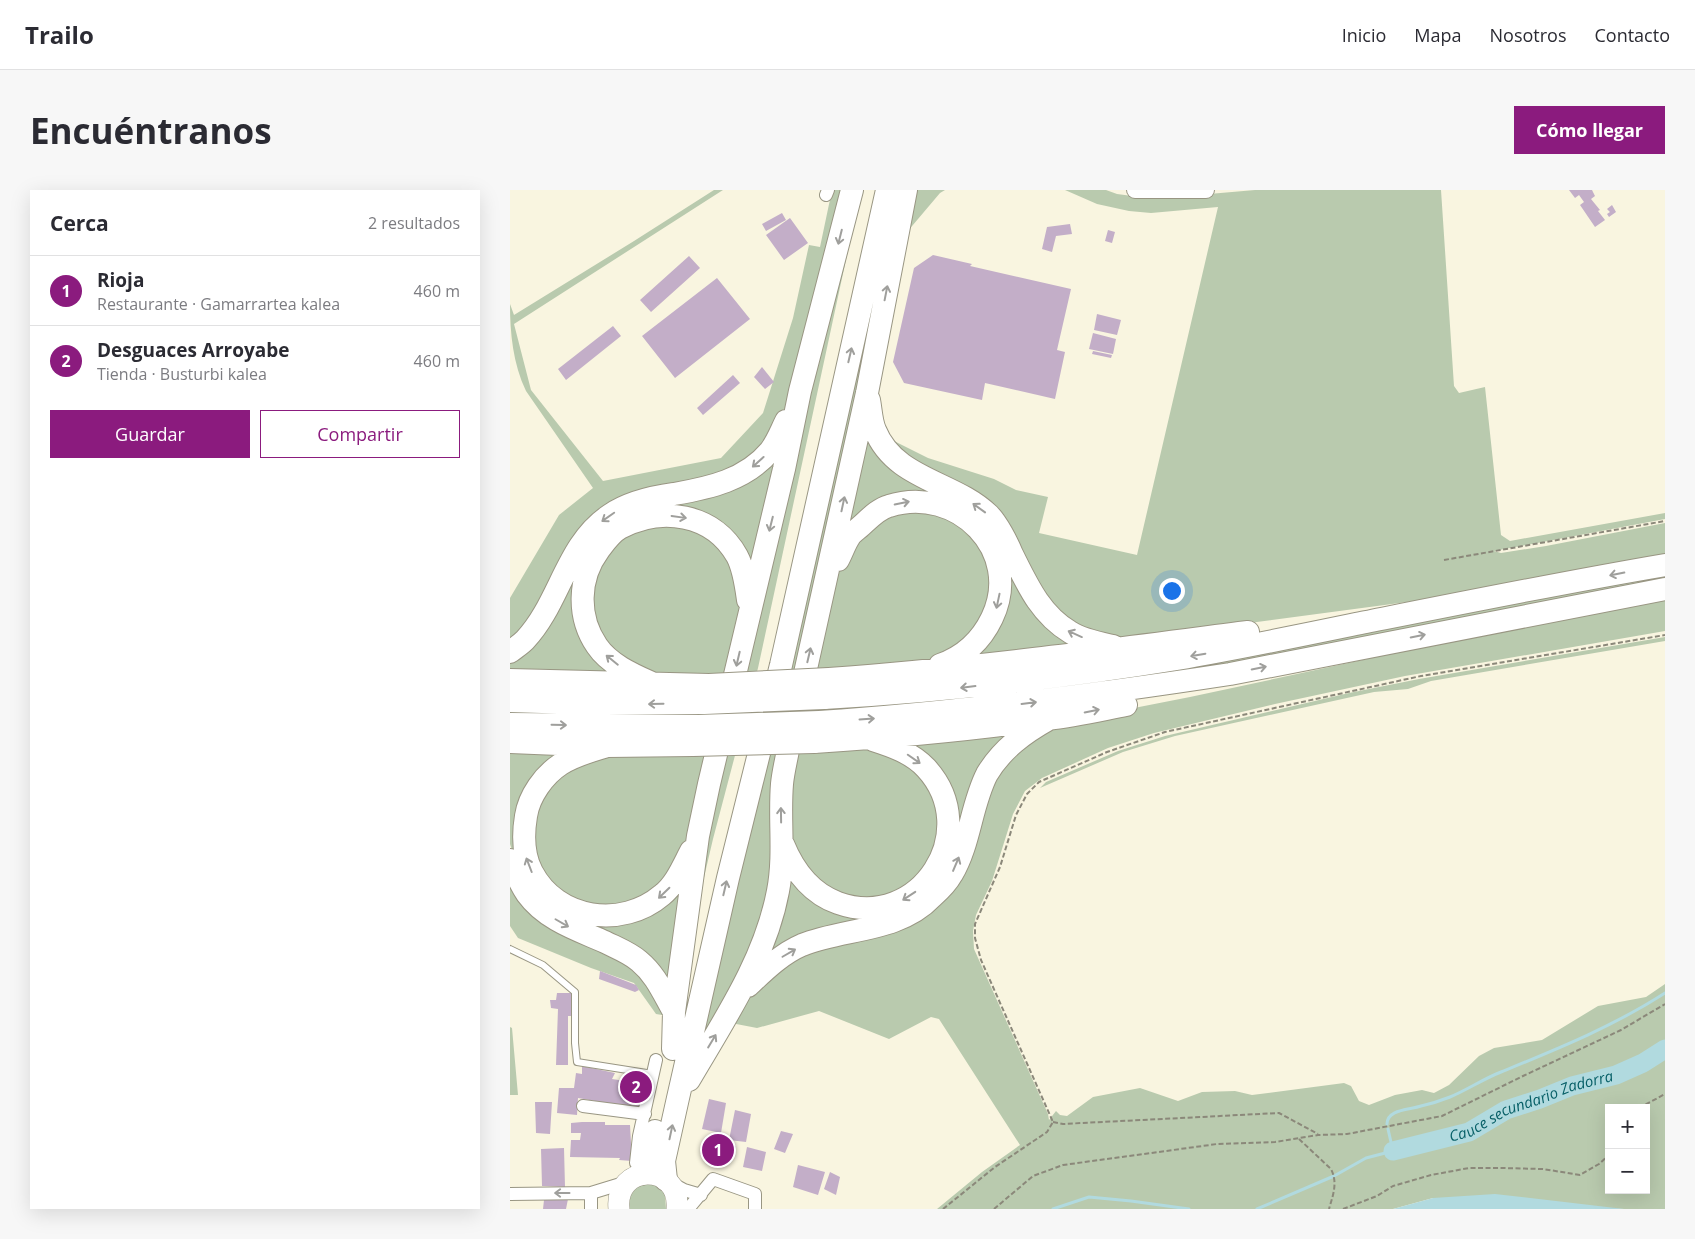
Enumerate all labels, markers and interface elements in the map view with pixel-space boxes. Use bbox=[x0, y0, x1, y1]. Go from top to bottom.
text: Trailo bbox=[25, 18, 94, 51]
text: Inicio bbox=[1342, 23, 1386, 47]
text: Mapa bbox=[1414, 23, 1462, 47]
text: Nosotros bbox=[1490, 23, 1567, 47]
text: Contacto bbox=[1595, 23, 1670, 47]
button: Cómo llegar bbox=[1514, 106, 1665, 154]
text: Encuéntranos bbox=[30, 107, 272, 154]
text: Cerca bbox=[50, 209, 109, 237]
text: 2 resultados bbox=[368, 212, 460, 234]
one-way arrow bbox=[835, 229, 844, 245]
text: Rioja bbox=[97, 267, 144, 293]
text: 1 bbox=[61, 280, 71, 302]
text: 460 m bbox=[414, 280, 460, 302]
one-way arrow bbox=[882, 286, 892, 302]
text: Restaurante · Gamarrartea kalea bbox=[97, 293, 340, 315]
text: Desguaces Arroyabe bbox=[97, 337, 289, 363]
one-way arrow bbox=[846, 348, 855, 364]
text: 2 bbox=[61, 350, 71, 372]
text: 460 m bbox=[414, 350, 460, 372]
text: Tienda · Busturbi kalea bbox=[97, 363, 267, 385]
button: Guardar bbox=[50, 410, 250, 458]
button: Compartir bbox=[260, 410, 460, 458]
one-way arrow bbox=[752, 456, 765, 468]
one-way arrow bbox=[839, 496, 848, 512]
one-way arrow bbox=[894, 498, 910, 507]
one-way arrow bbox=[973, 502, 986, 513]
one-way arrow bbox=[601, 512, 615, 522]
one-way arrow bbox=[671, 512, 687, 522]
one-way arrow bbox=[766, 515, 775, 531]
one-way arrow bbox=[1609, 570, 1625, 579]
your location bbox=[1159, 578, 1185, 604]
one-way arrow bbox=[992, 593, 1002, 609]
one-way arrow bbox=[1068, 628, 1083, 638]
one-way arrow bbox=[1410, 631, 1426, 640]
one-way arrow bbox=[805, 648, 814, 664]
one-way arrow bbox=[733, 650, 742, 666]
one-way arrow bbox=[1190, 651, 1206, 661]
one-way arrow bbox=[605, 655, 618, 666]
one-way arrow bbox=[1250, 663, 1266, 672]
one-way arrow bbox=[960, 682, 976, 692]
one-way arrow bbox=[1021, 698, 1037, 708]
one-way arrow bbox=[648, 699, 664, 709]
one-way arrow bbox=[1083, 706, 1099, 715]
one-way arrow bbox=[859, 714, 875, 723]
one-way arrow bbox=[550, 720, 566, 730]
one-way arrow bbox=[907, 754, 921, 764]
one-way arrow bbox=[777, 807, 786, 823]
one-way arrow bbox=[524, 857, 533, 873]
one-way arrow bbox=[952, 857, 962, 872]
one-way arrow bbox=[721, 881, 730, 897]
one-way arrow bbox=[658, 887, 670, 899]
one-way arrow bbox=[902, 890, 916, 901]
one-way arrow bbox=[554, 918, 568, 928]
one-way arrow bbox=[781, 948, 795, 958]
one-way arrow bbox=[707, 1035, 717, 1049]
water label: Cauce secundario Zadorra bbox=[1447, 1065, 1615, 1146]
pin: 2 bbox=[620, 1068, 652, 1106]
map controls bbox=[1605, 1104, 1650, 1194]
button: + bbox=[1605, 1104, 1650, 1149]
one-way arrow bbox=[667, 1124, 676, 1140]
pin: 1 bbox=[702, 1131, 734, 1169]
button: − bbox=[1605, 1149, 1650, 1194]
one-way arrow bbox=[555, 1188, 571, 1198]

